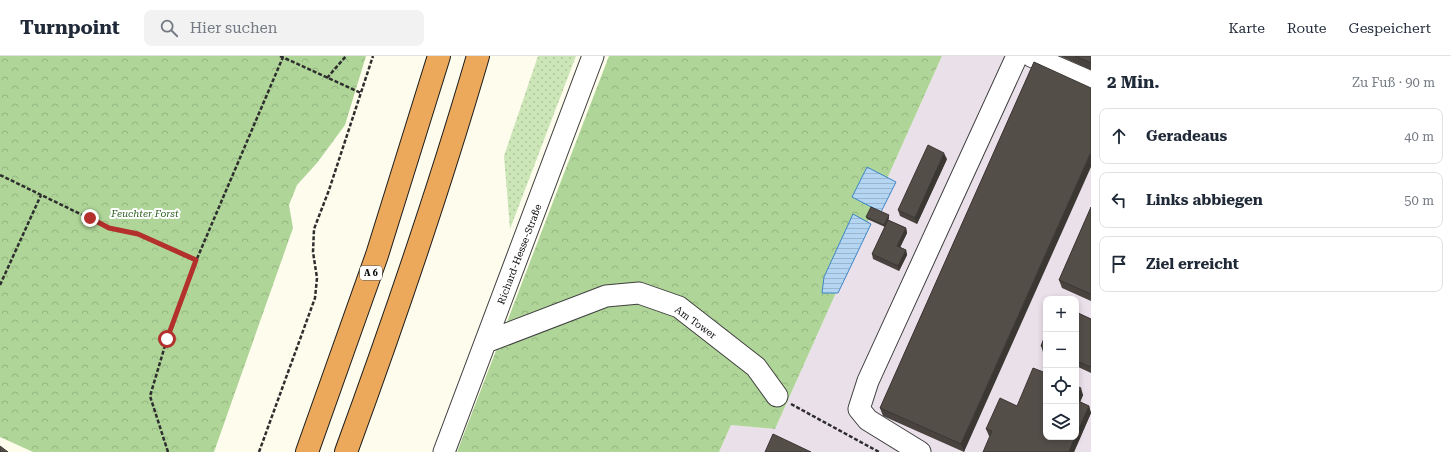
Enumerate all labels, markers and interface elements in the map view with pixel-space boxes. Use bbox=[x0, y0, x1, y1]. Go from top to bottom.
search box bbox=[144, 10, 424, 46]
text: Turnpoint bbox=[20, 16, 120, 39]
icon: search bbox=[158, 17, 180, 39]
text: Hier suchen bbox=[190, 19, 278, 37]
text: Karte bbox=[1229, 20, 1265, 36]
text: Route bbox=[1287, 20, 1327, 36]
text: Gespeichert bbox=[1349, 20, 1431, 36]
text: 2 Min. bbox=[1107, 72, 1160, 92]
text: Zu Fuß · 90 m bbox=[1352, 75, 1435, 90]
icon: ahead bbox=[1108, 125, 1130, 147]
text: Geradeaus bbox=[1146, 127, 1227, 145]
text: 40 m bbox=[1404, 129, 1434, 144]
icon: left bbox=[1108, 189, 1130, 211]
text: Links abbiegen bbox=[1146, 191, 1263, 209]
text: 50 m bbox=[1404, 193, 1434, 208]
street label: Richard-Hesse-Straße bbox=[495, 202, 544, 306]
park label: Feuchter Forst bbox=[110, 208, 179, 219]
route end bbox=[81, 209, 99, 227]
icon: arrive bbox=[1108, 253, 1130, 275]
text: Ziel erreicht bbox=[1146, 255, 1239, 273]
road number: A 6 bbox=[360, 266, 382, 280]
map controls bbox=[1043, 296, 1079, 440]
button: + bbox=[1043, 296, 1079, 332]
street label: Am Tower bbox=[673, 304, 718, 341]
route start bbox=[158, 330, 176, 348]
button: − bbox=[1043, 332, 1079, 368]
button: locate bbox=[1043, 368, 1079, 404]
button: layers bbox=[1043, 404, 1079, 440]

